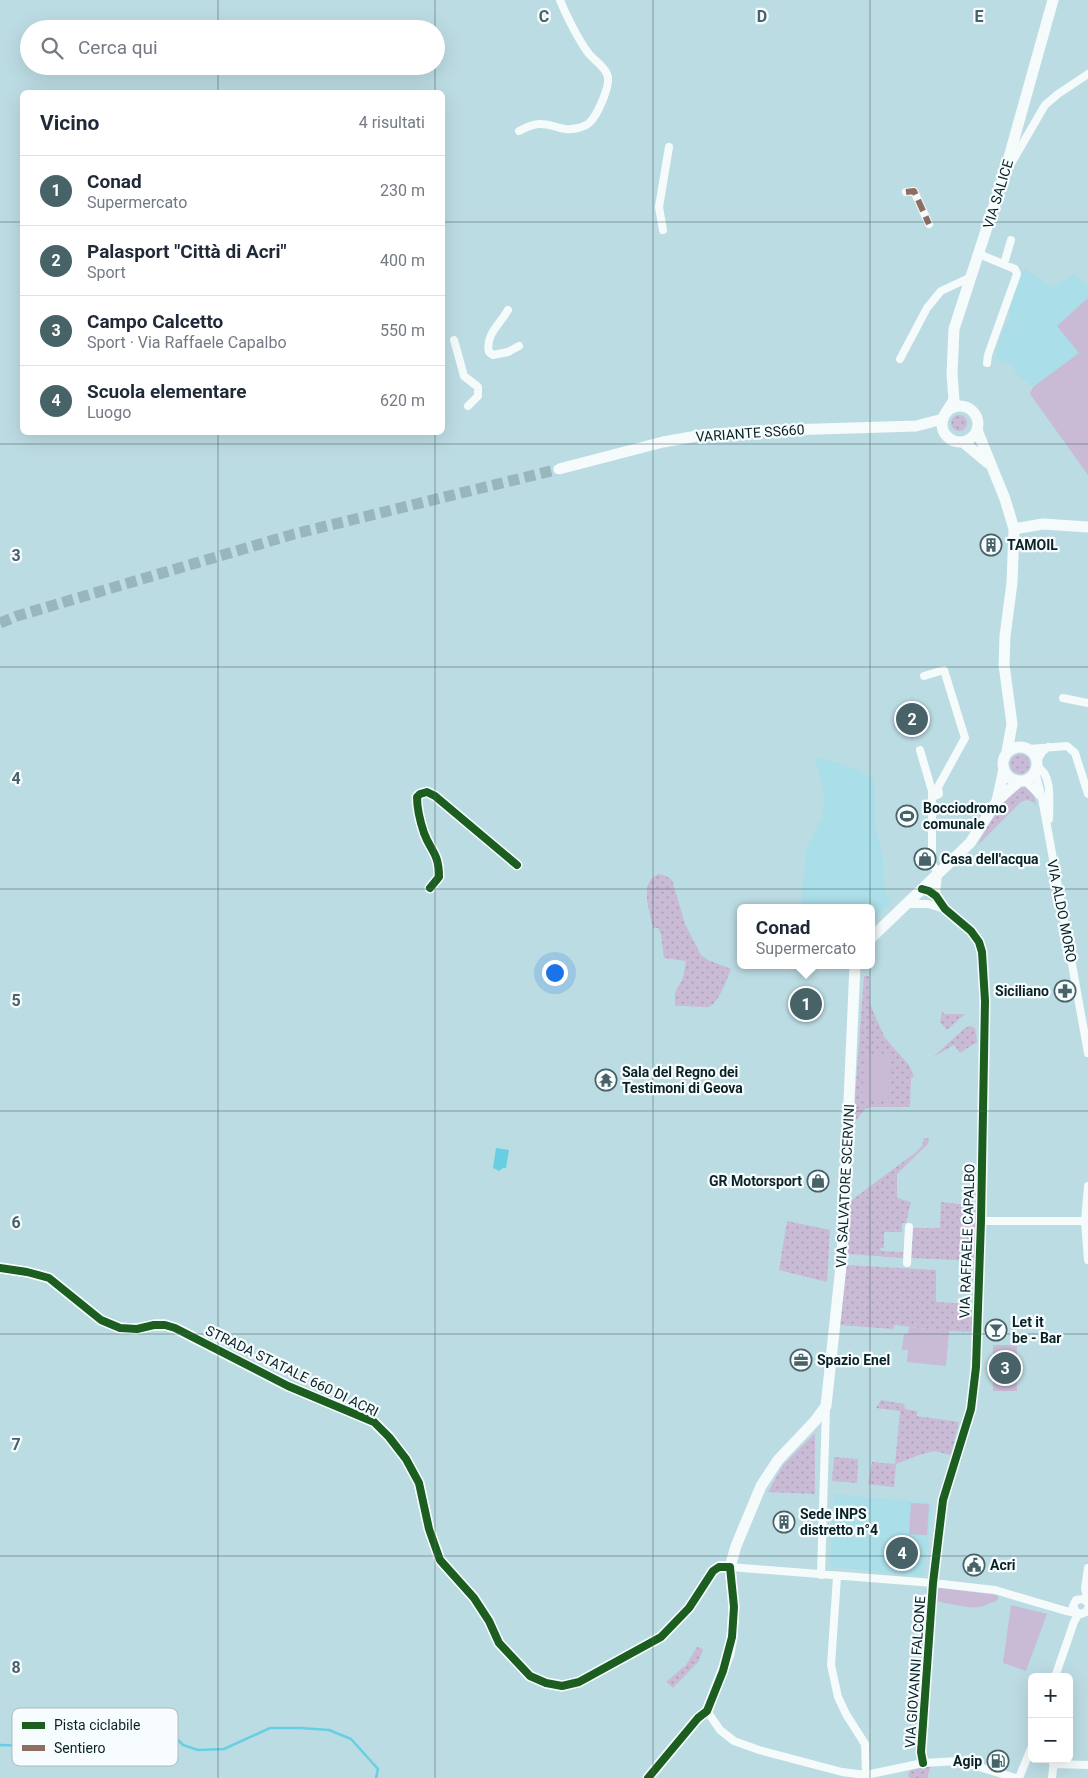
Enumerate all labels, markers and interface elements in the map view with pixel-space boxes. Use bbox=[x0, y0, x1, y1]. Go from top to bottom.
text: C bbox=[539, 7, 549, 26]
text: D bbox=[757, 7, 767, 26]
text: E bbox=[975, 7, 984, 26]
search box bbox=[20, 20, 445, 75]
icon: search bbox=[38, 34, 66, 62]
text: Cerca qui bbox=[78, 36, 158, 59]
text: Vicino bbox=[40, 111, 99, 135]
text: 4 risultati bbox=[359, 113, 425, 132]
street label: VIA SALICE bbox=[980, 158, 1016, 230]
text: Conad bbox=[87, 170, 142, 193]
text: 1 bbox=[51, 181, 61, 200]
text: 230 m bbox=[380, 181, 425, 200]
text: Supermercato bbox=[87, 193, 187, 212]
text: Palasport "Città di Acri" bbox=[87, 240, 287, 263]
text: 2 bbox=[51, 251, 61, 270]
text: 400 m bbox=[380, 251, 425, 270]
text: Sport bbox=[87, 263, 126, 282]
text: Campo Calcetto bbox=[87, 310, 223, 333]
text: 3 bbox=[51, 321, 61, 340]
text: 550 m bbox=[380, 321, 425, 340]
text: Sport · Via Raffaele Capalbo bbox=[87, 333, 287, 352]
text: Scuola elementare bbox=[87, 380, 246, 403]
text: 4 bbox=[51, 391, 61, 410]
text: 620 m bbox=[380, 391, 425, 410]
text: Luogo bbox=[87, 403, 131, 422]
street label: VARIANTE SS660 bbox=[695, 421, 805, 445]
building icon: TAMOIL bbox=[979, 533, 1003, 557]
place label: TAMOIL bbox=[1007, 537, 1058, 553]
text: 3 bbox=[11, 546, 21, 565]
pin: 2 bbox=[896, 700, 928, 738]
text: 4 bbox=[11, 769, 21, 788]
place label: Bocciodromo comunale bbox=[923, 800, 1007, 832]
sports icon: Bocciodromo comunale bbox=[895, 804, 919, 828]
shop icon: Casa dell'acqua bbox=[913, 847, 937, 871]
place label: Casa dell'acqua bbox=[941, 851, 1039, 867]
street label: VIA ALDO MORO bbox=[1044, 858, 1080, 964]
popup bbox=[737, 904, 875, 969]
text: Conad bbox=[756, 916, 811, 939]
text: Supermercato bbox=[756, 939, 856, 958]
your location bbox=[542, 960, 568, 986]
pharmacy icon: Siciliano bbox=[1053, 979, 1077, 1003]
place label: Siciliano bbox=[995, 983, 1049, 999]
pin: 1 bbox=[790, 985, 822, 1023]
text: 5 bbox=[11, 991, 21, 1010]
place label: Sala del Regno dei Testimoni di Geova bbox=[622, 1064, 743, 1096]
temple icon: Sala del Regno dei Testimoni di Geova bbox=[594, 1068, 618, 1092]
street label: VIA SALVATORE SCERVINI bbox=[833, 1104, 857, 1268]
street label: VIA RAFFAELE CAPALBO bbox=[956, 1163, 978, 1319]
shop icon: GR Motorsport bbox=[806, 1169, 830, 1193]
place label: GR Motorsport bbox=[709, 1173, 802, 1189]
text: 6 bbox=[11, 1213, 21, 1232]
place label: Let it be - Bar bbox=[1012, 1314, 1061, 1346]
bar icon: Let it be - Bar bbox=[984, 1318, 1008, 1342]
street label: STRADA STATALE 660 DI ACRI bbox=[203, 1322, 381, 1420]
office icon: Spazio Enel bbox=[789, 1348, 813, 1372]
pin: 3 bbox=[989, 1349, 1021, 1387]
place label: Spazio Enel bbox=[817, 1352, 890, 1368]
text: 7 bbox=[11, 1435, 21, 1454]
place label: Sede INPS distretto n°4 bbox=[800, 1506, 878, 1538]
building icon: Sede INPS distretto n°4 bbox=[772, 1510, 796, 1534]
pin: 4 bbox=[886, 1534, 918, 1572]
public building icon: Acri bbox=[962, 1553, 986, 1577]
place label: Acri bbox=[990, 1557, 1016, 1573]
street label: VIA GIOVANNI FALCONE bbox=[902, 1595, 928, 1749]
text: 8 bbox=[11, 1658, 21, 1677]
map controls bbox=[1028, 1673, 1073, 1763]
button: + bbox=[1028, 1673, 1073, 1718]
legend bbox=[12, 1708, 178, 1766]
text: Pista ciclabile bbox=[54, 1717, 140, 1733]
button: − bbox=[1028, 1718, 1073, 1763]
text: Sentiero bbox=[54, 1740, 105, 1756]
fuel station icon: Agip bbox=[986, 1749, 1010, 1773]
place label: Agip bbox=[953, 1753, 982, 1769]

